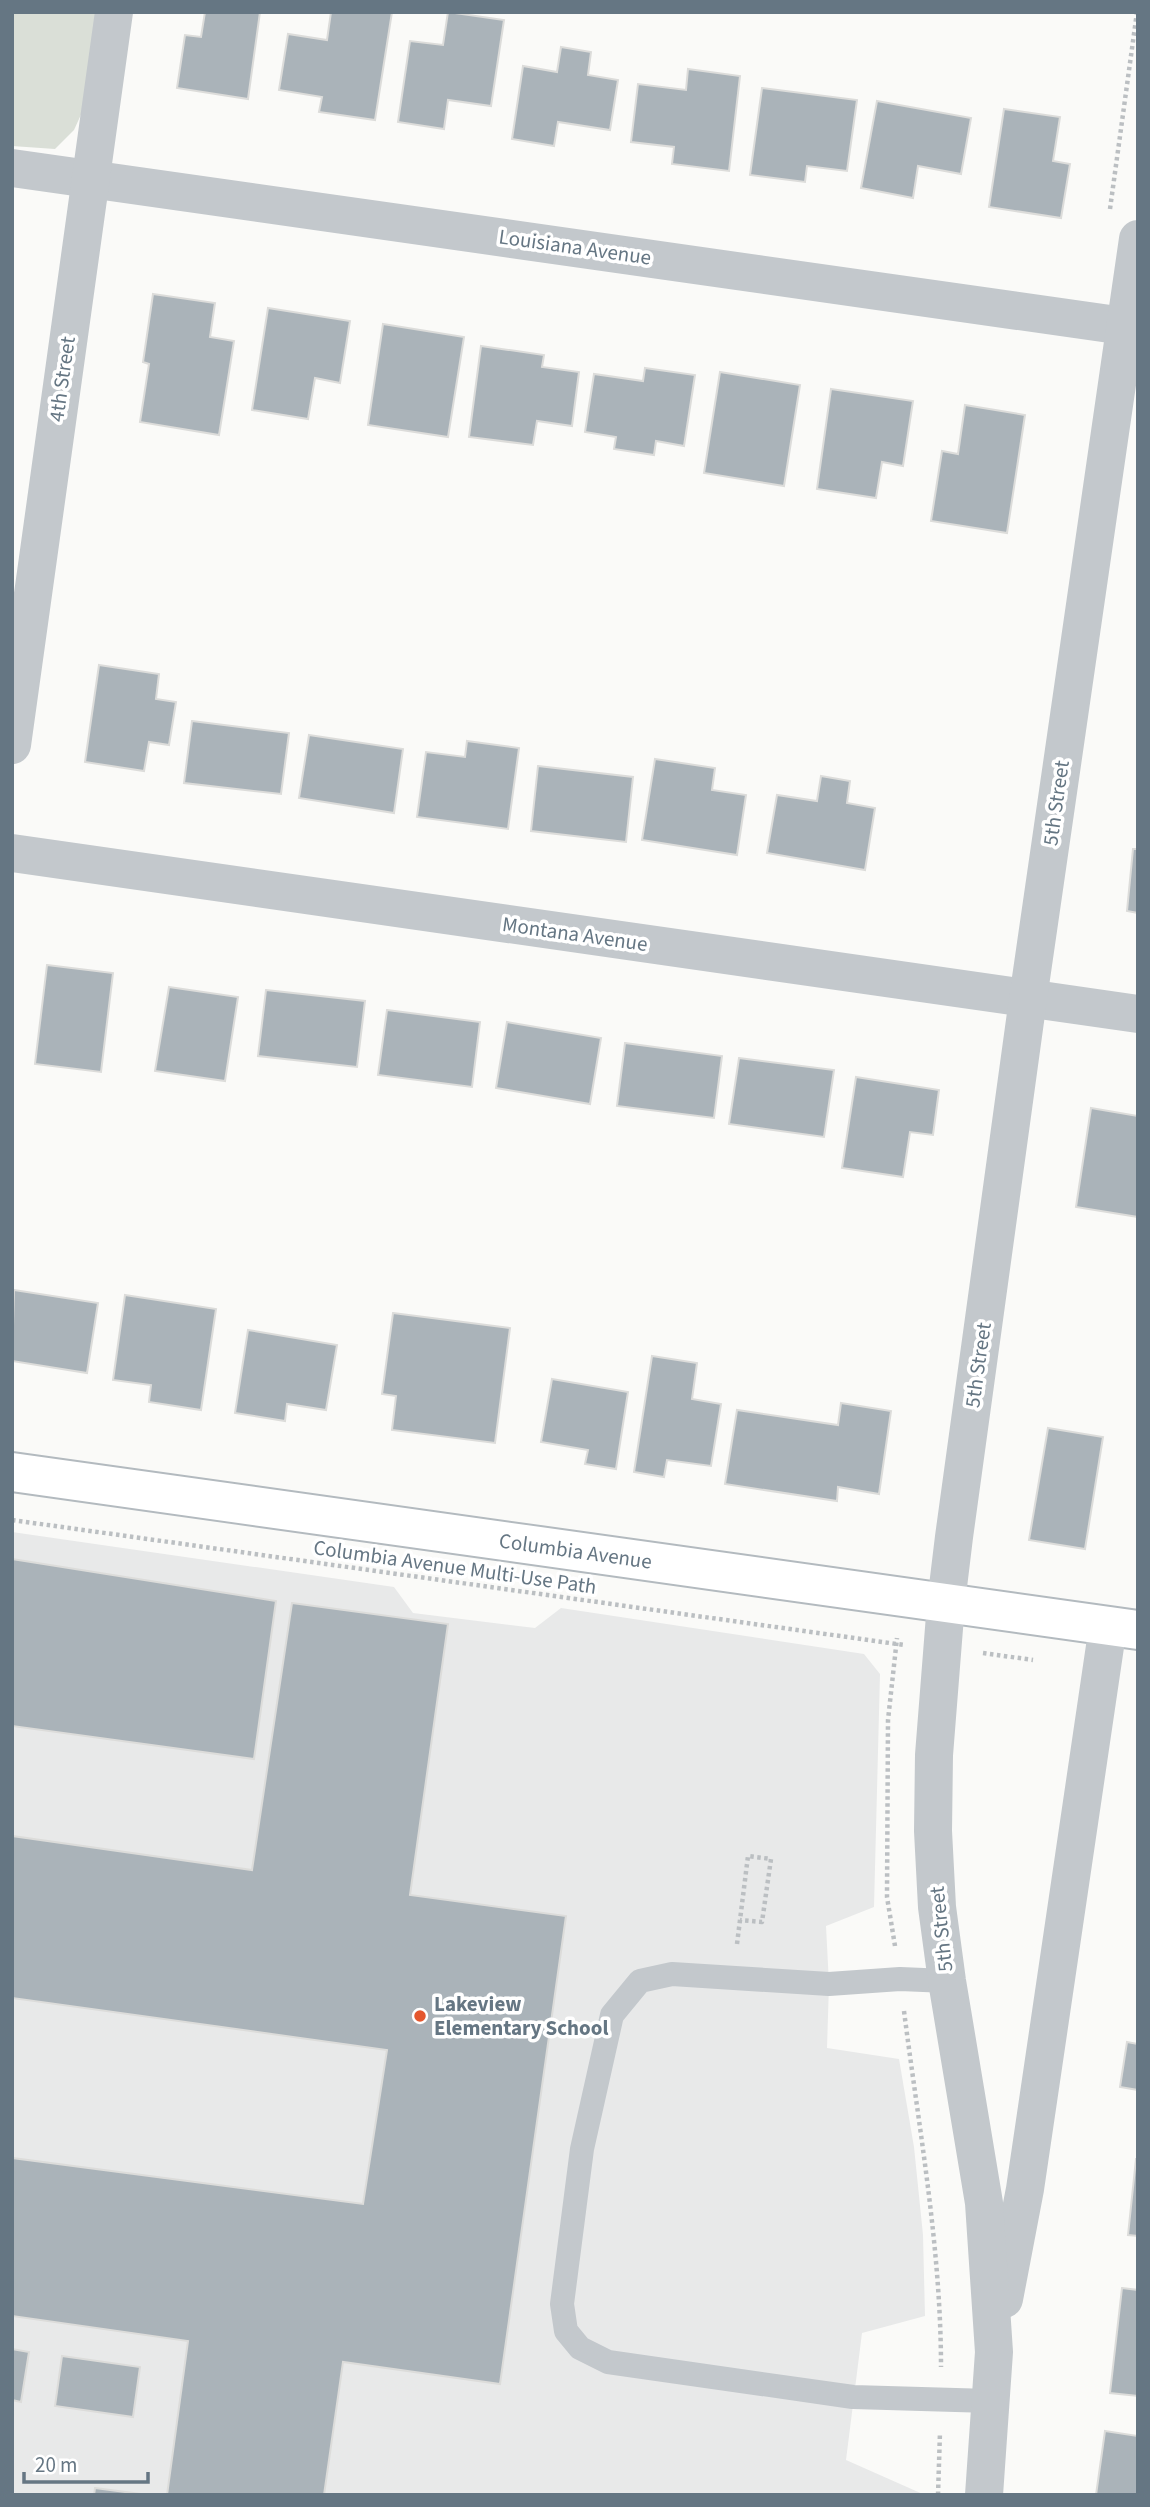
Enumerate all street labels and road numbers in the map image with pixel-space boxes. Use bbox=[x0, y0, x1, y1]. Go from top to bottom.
street label: Louisiana Avenue bbox=[497, 221, 653, 273]
street label: 4th Street bbox=[41, 334, 83, 424]
street label: 5th Street bbox=[1035, 758, 1077, 848]
street label: Montana Avenue bbox=[500, 909, 650, 959]
street label: 5th Street bbox=[957, 1320, 999, 1410]
street label: Columbia Avenue bbox=[497, 1526, 654, 1577]
street label: Columbia Avenue Multi-Use Path bbox=[312, 1532, 598, 1602]
street label: 5th Street bbox=[922, 1885, 960, 1973]

